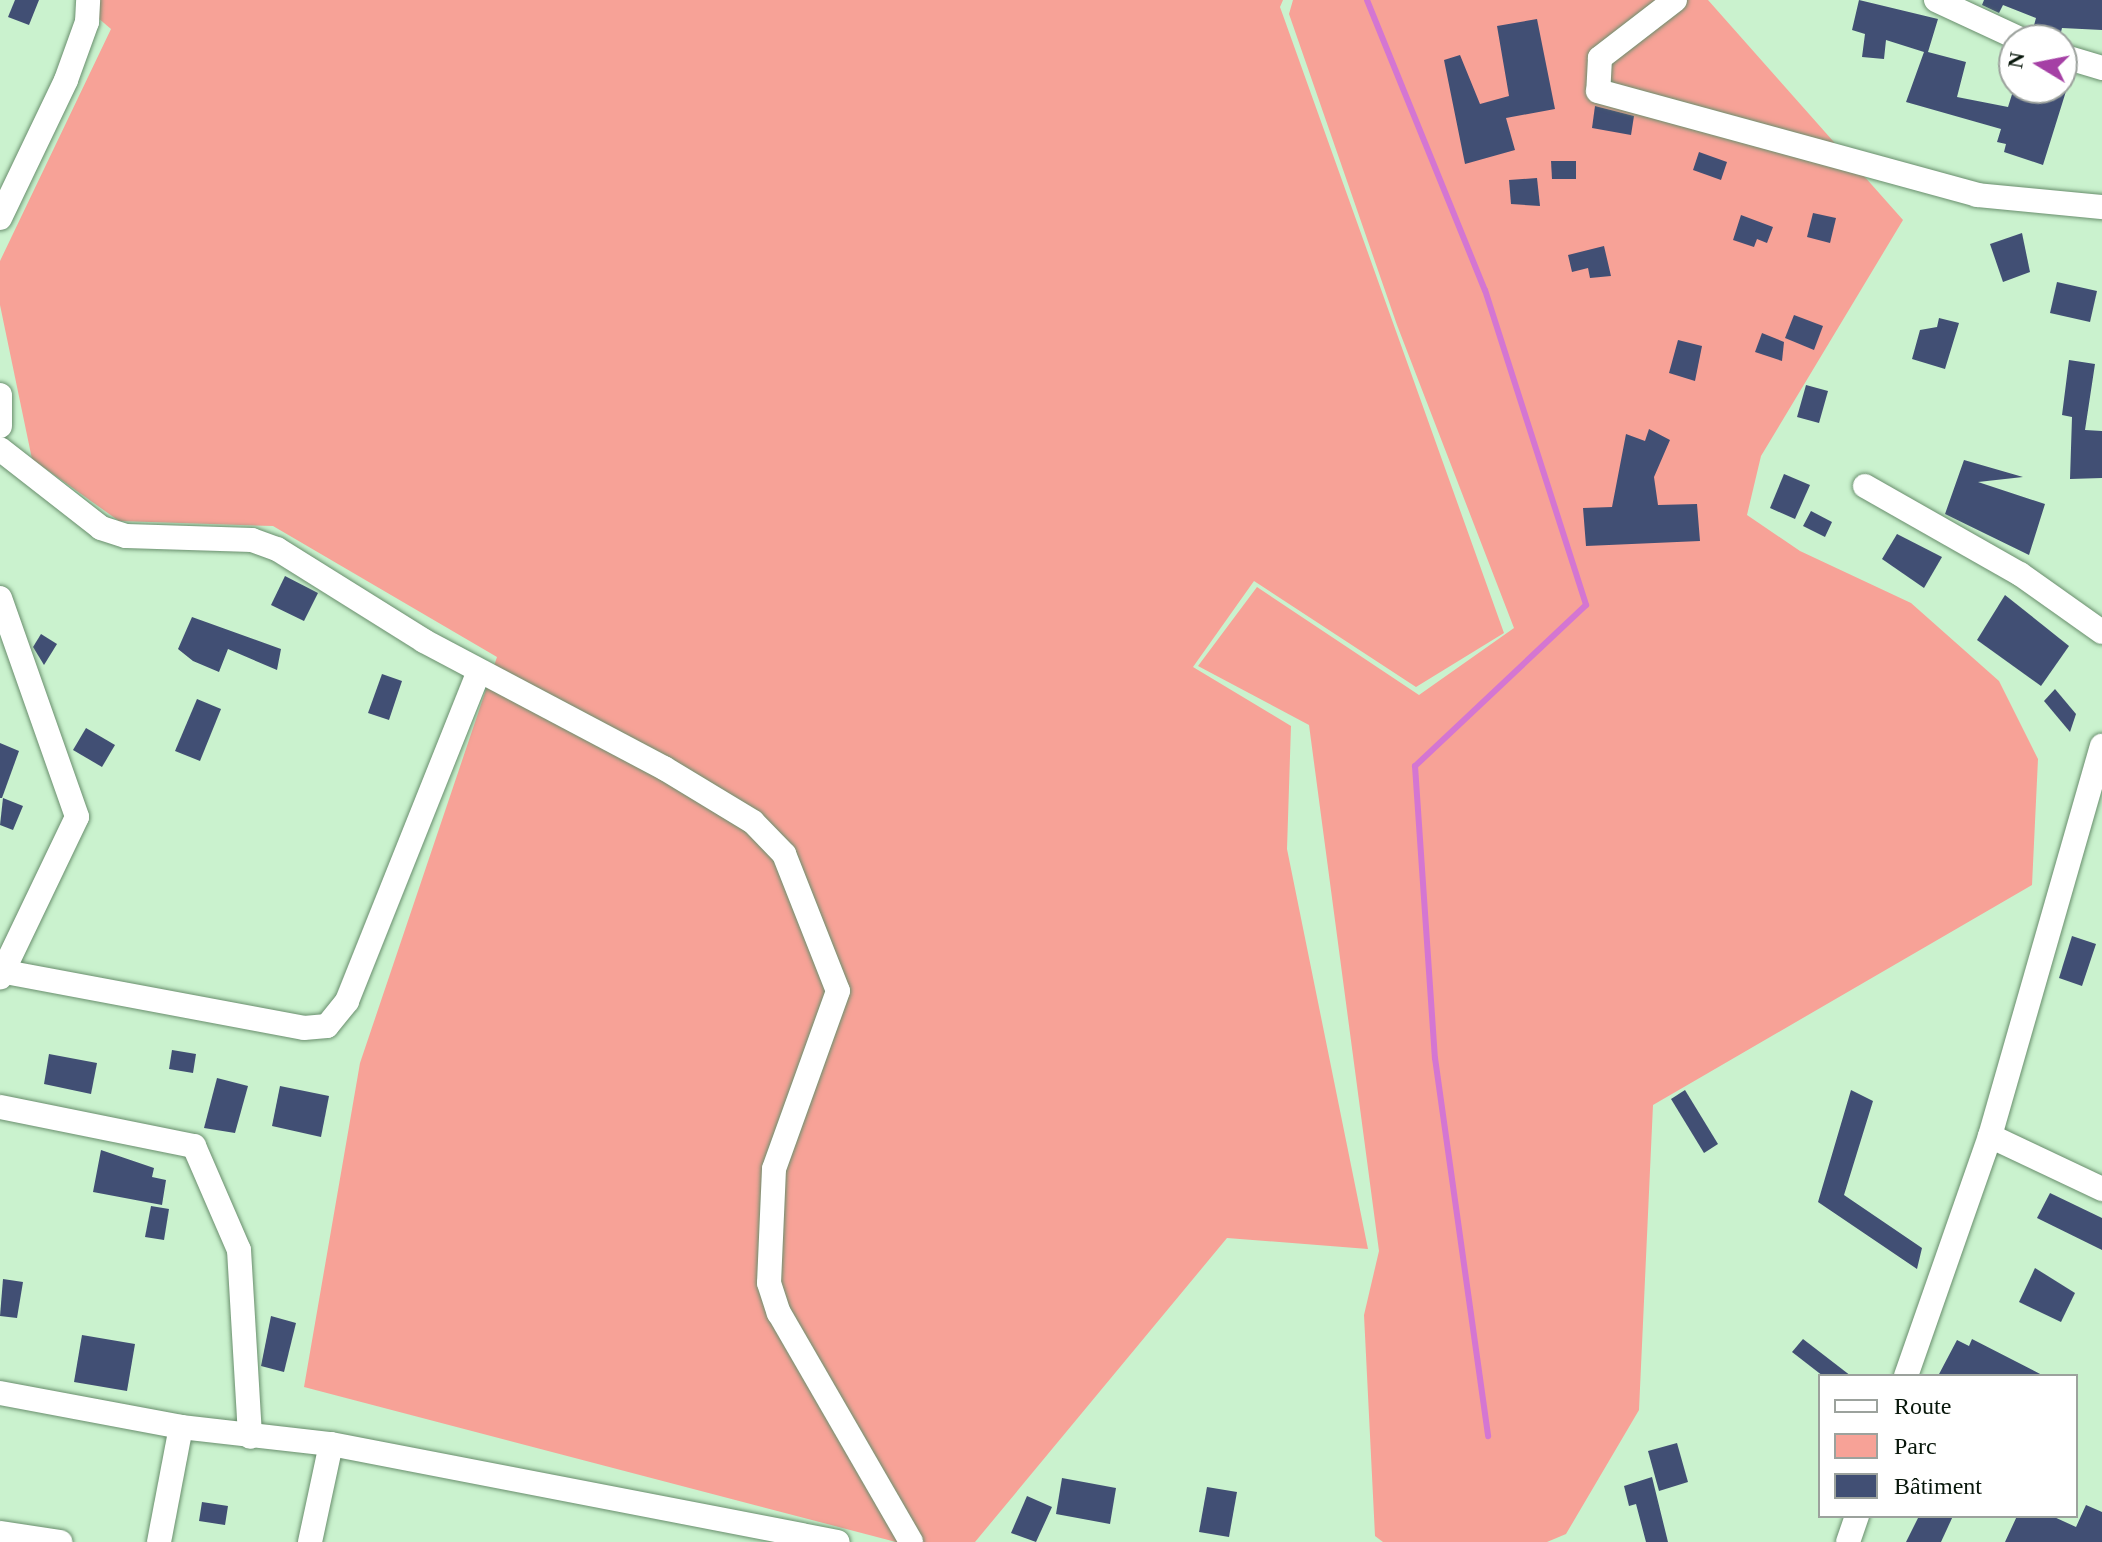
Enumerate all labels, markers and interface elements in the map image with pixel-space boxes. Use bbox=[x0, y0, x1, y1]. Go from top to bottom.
north arrow bbox=[1998, 24, 2078, 104]
text: N bbox=[2002, 50, 2030, 70]
legend bbox=[1818, 1374, 2078, 1518]
text: Route bbox=[1894, 1393, 1951, 1419]
text: Parc bbox=[1894, 1433, 1937, 1459]
text: Bâtiment bbox=[1894, 1473, 1982, 1499]

